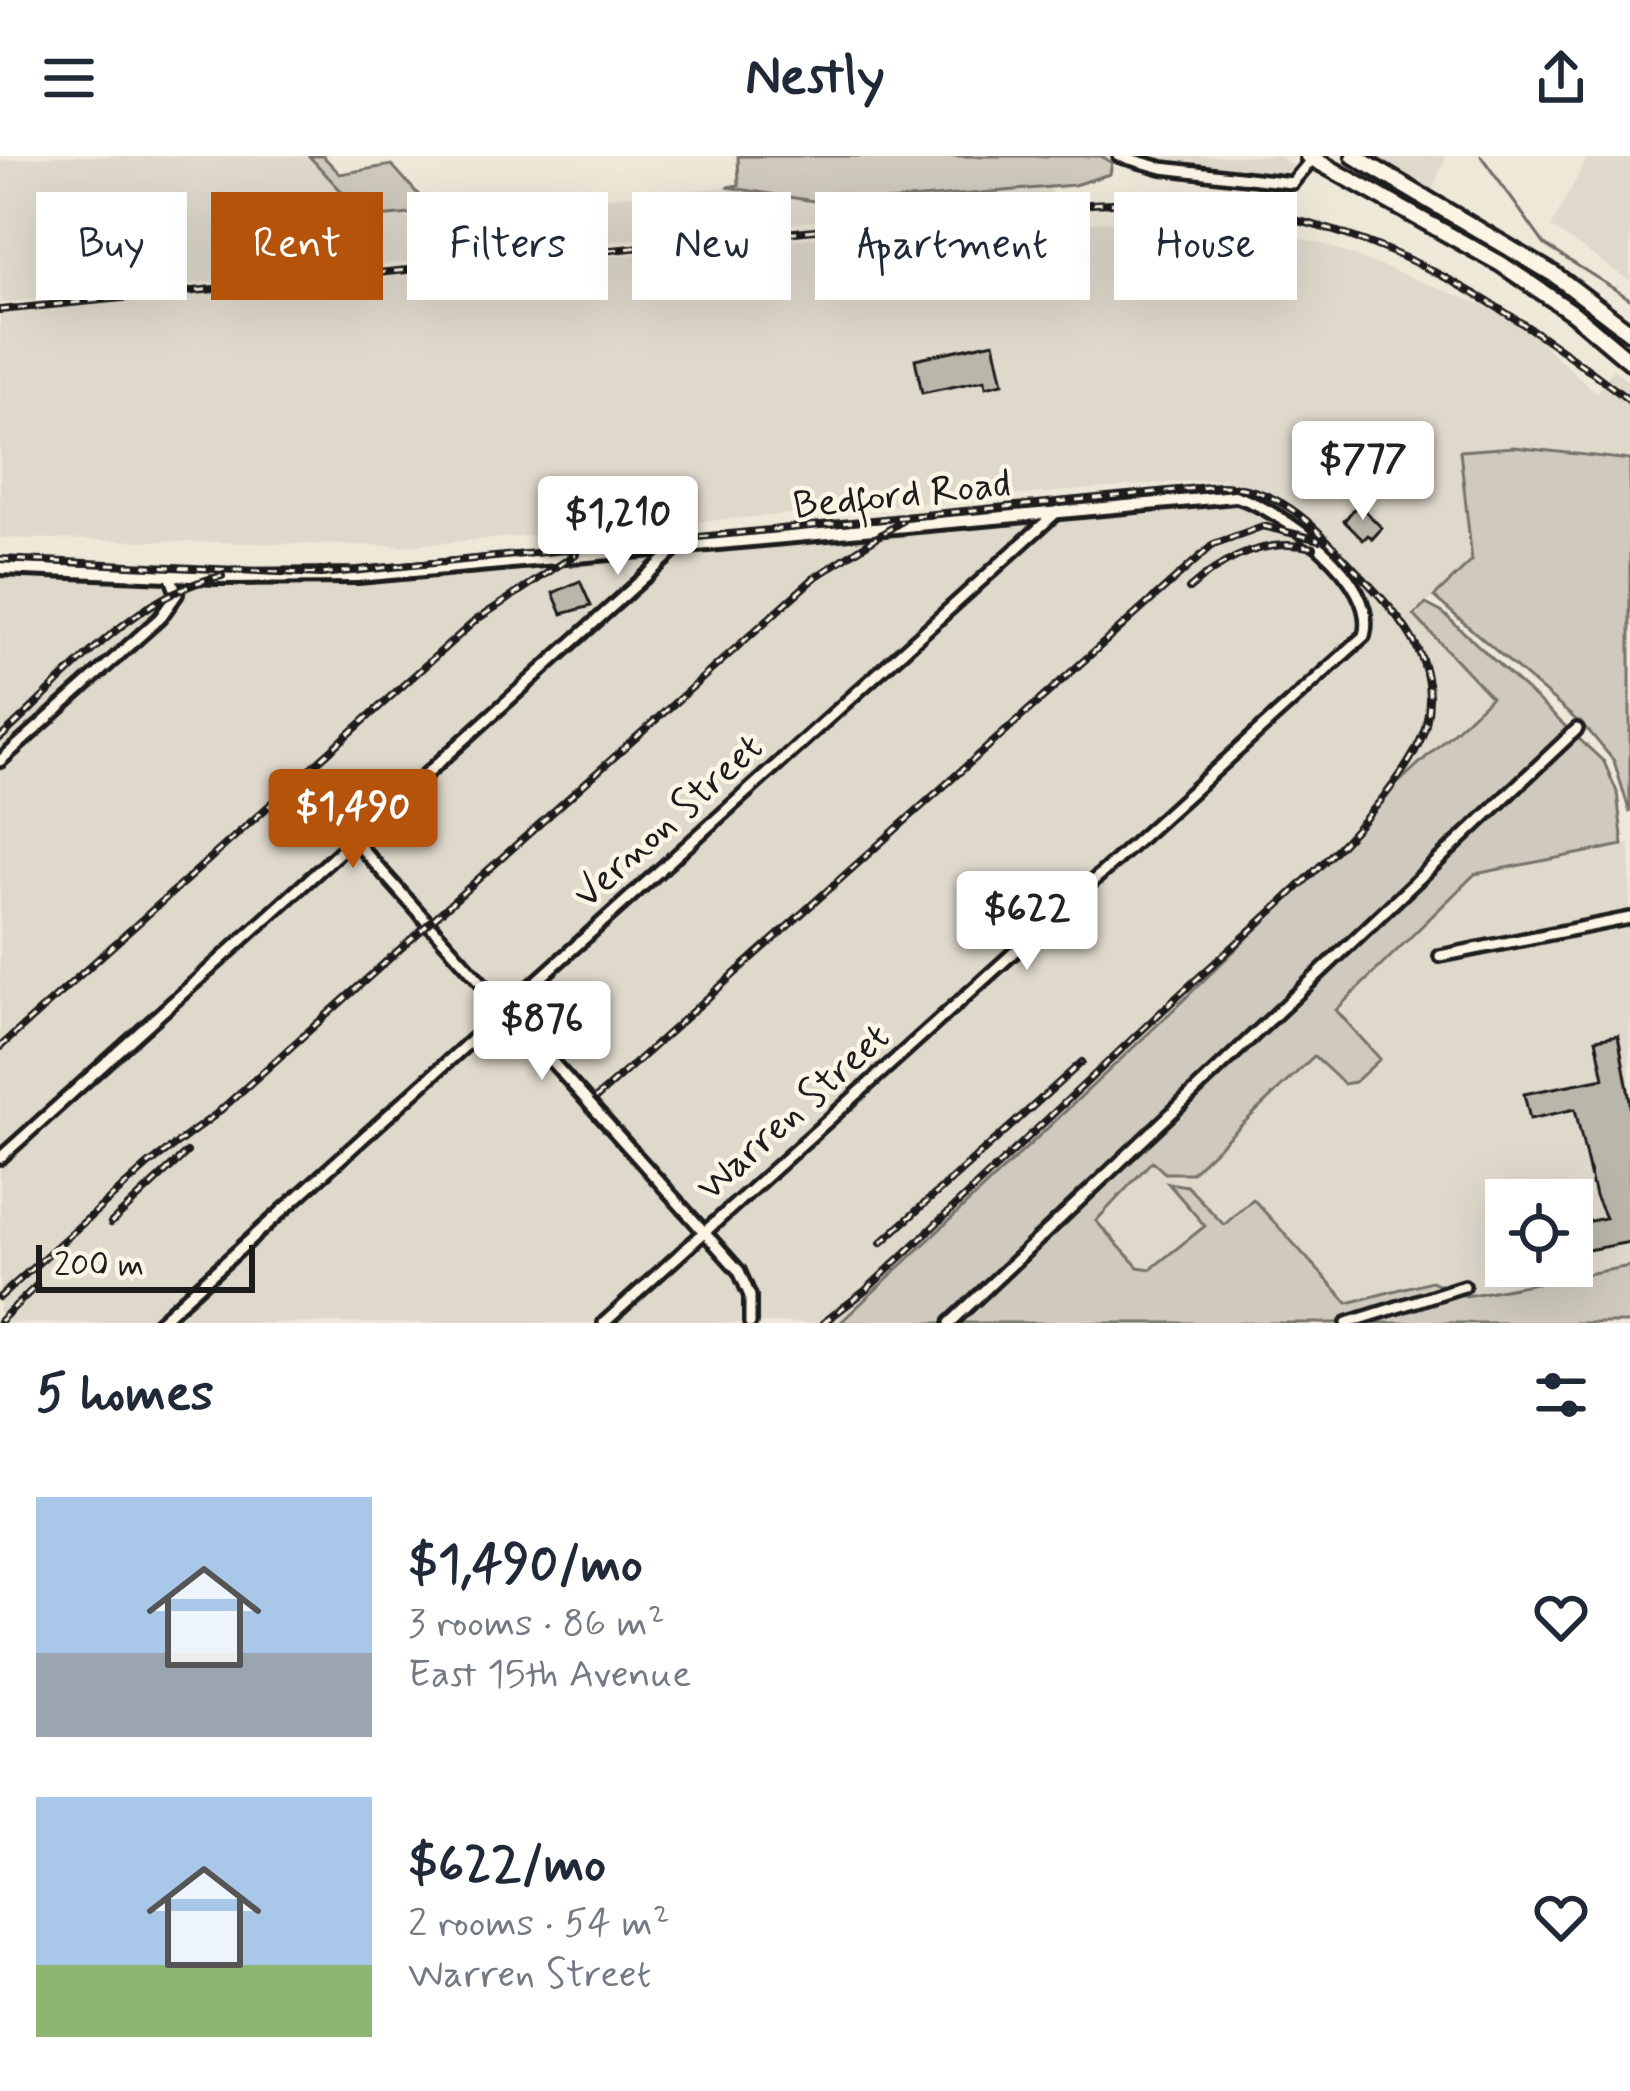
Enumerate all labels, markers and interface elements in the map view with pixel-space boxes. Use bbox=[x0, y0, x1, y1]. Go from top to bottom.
text: Nestly bbox=[745, 43, 885, 114]
icon: menu bbox=[36, 45, 102, 111]
icon: share bbox=[1528, 45, 1594, 111]
chip: Buy bbox=[36, 192, 187, 300]
chip: Rent bbox=[211, 192, 383, 300]
chip: Filters bbox=[407, 192, 608, 300]
chip: New bbox=[632, 192, 791, 300]
chip: Apartment bbox=[815, 192, 1090, 300]
chip: House bbox=[1114, 192, 1297, 300]
pin: $777 bbox=[1292, 421, 1434, 523]
text: $777 bbox=[1319, 434, 1407, 485]
street label: Bedford Road bbox=[791, 459, 1014, 535]
pin: $1,210 bbox=[520, 476, 716, 578]
text: $1,210 bbox=[565, 489, 671, 540]
street label: Vernon Street bbox=[563, 723, 775, 921]
pin: $1,490 bbox=[255, 769, 451, 871]
text: $1,490 bbox=[296, 782, 410, 833]
pin: $622 bbox=[956, 871, 1098, 973]
text: $622 bbox=[984, 884, 1070, 935]
pin: $876 bbox=[471, 981, 613, 1083]
text: $876 bbox=[501, 994, 583, 1045]
street label: Warren Street bbox=[687, 1013, 901, 1213]
map controls bbox=[1485, 1179, 1593, 1287]
button: locate bbox=[1485, 1179, 1593, 1287]
scale bar bbox=[36, 1239, 255, 1292]
text: 200 m bbox=[54, 1244, 144, 1288]
text: 5 homes bbox=[36, 1362, 214, 1428]
icon: filters bbox=[1528, 1362, 1594, 1428]
text: $1,490/mo bbox=[408, 1533, 643, 1599]
icon: home bbox=[132, 1545, 276, 1689]
icon: heart bbox=[1528, 1584, 1594, 1650]
text: 3 rooms · 86 m² bbox=[408, 1599, 665, 1650]
text: East 15th Avenue bbox=[408, 1650, 691, 1701]
text: $622/mo bbox=[408, 1833, 606, 1899]
icon: home bbox=[132, 1845, 276, 1989]
icon: heart bbox=[1528, 1884, 1594, 1950]
text: 2 rooms · 54 m² bbox=[408, 1899, 670, 1950]
text: Warren Street bbox=[408, 1950, 651, 2001]

